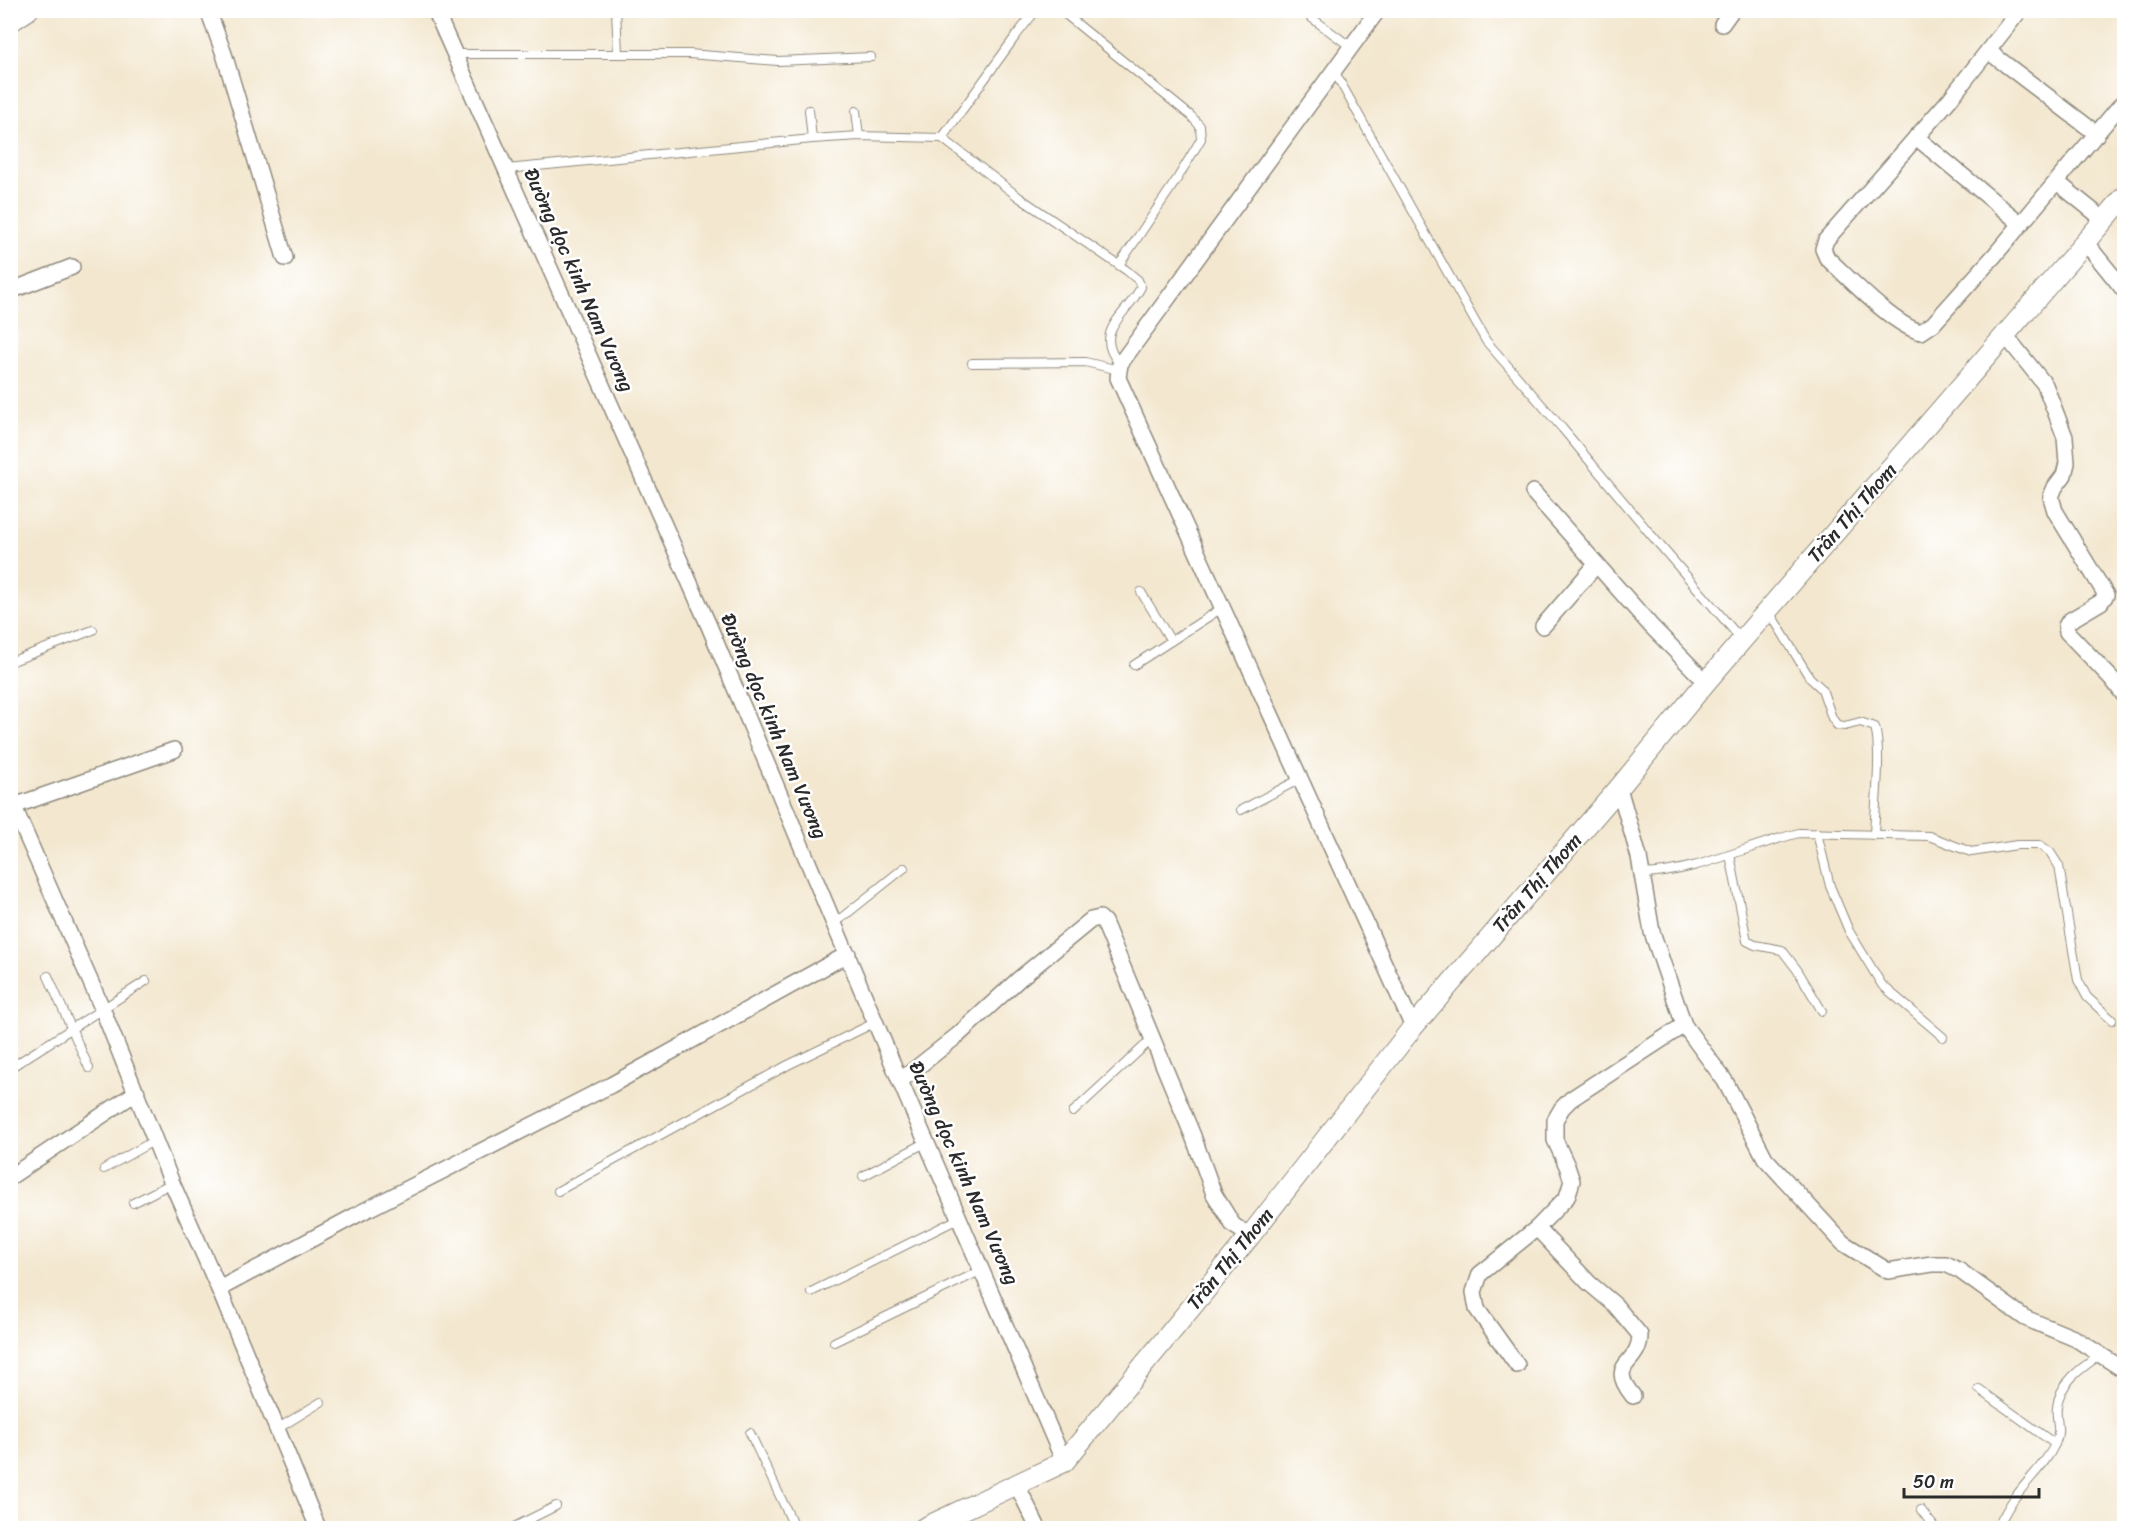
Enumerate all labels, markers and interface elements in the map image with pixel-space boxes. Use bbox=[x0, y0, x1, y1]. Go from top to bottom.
street label: Đường dọc kinh Nam Vương bbox=[514, 162, 644, 398]
street label: Trần Thị Thơm bbox=[1798, 455, 1906, 571]
street label: Đường dọc kinh Nam Vương bbox=[711, 608, 837, 844]
street label: Trần Thị Thơm bbox=[1483, 825, 1591, 941]
street label: Đường dọc kinh Nam Vương bbox=[899, 1055, 1029, 1291]
street label: Trần Thị Thơm bbox=[1177, 1200, 1283, 1318]
scale bar bbox=[1904, 1461, 2039, 1499]
text: 50 m bbox=[1913, 1466, 1954, 1498]

